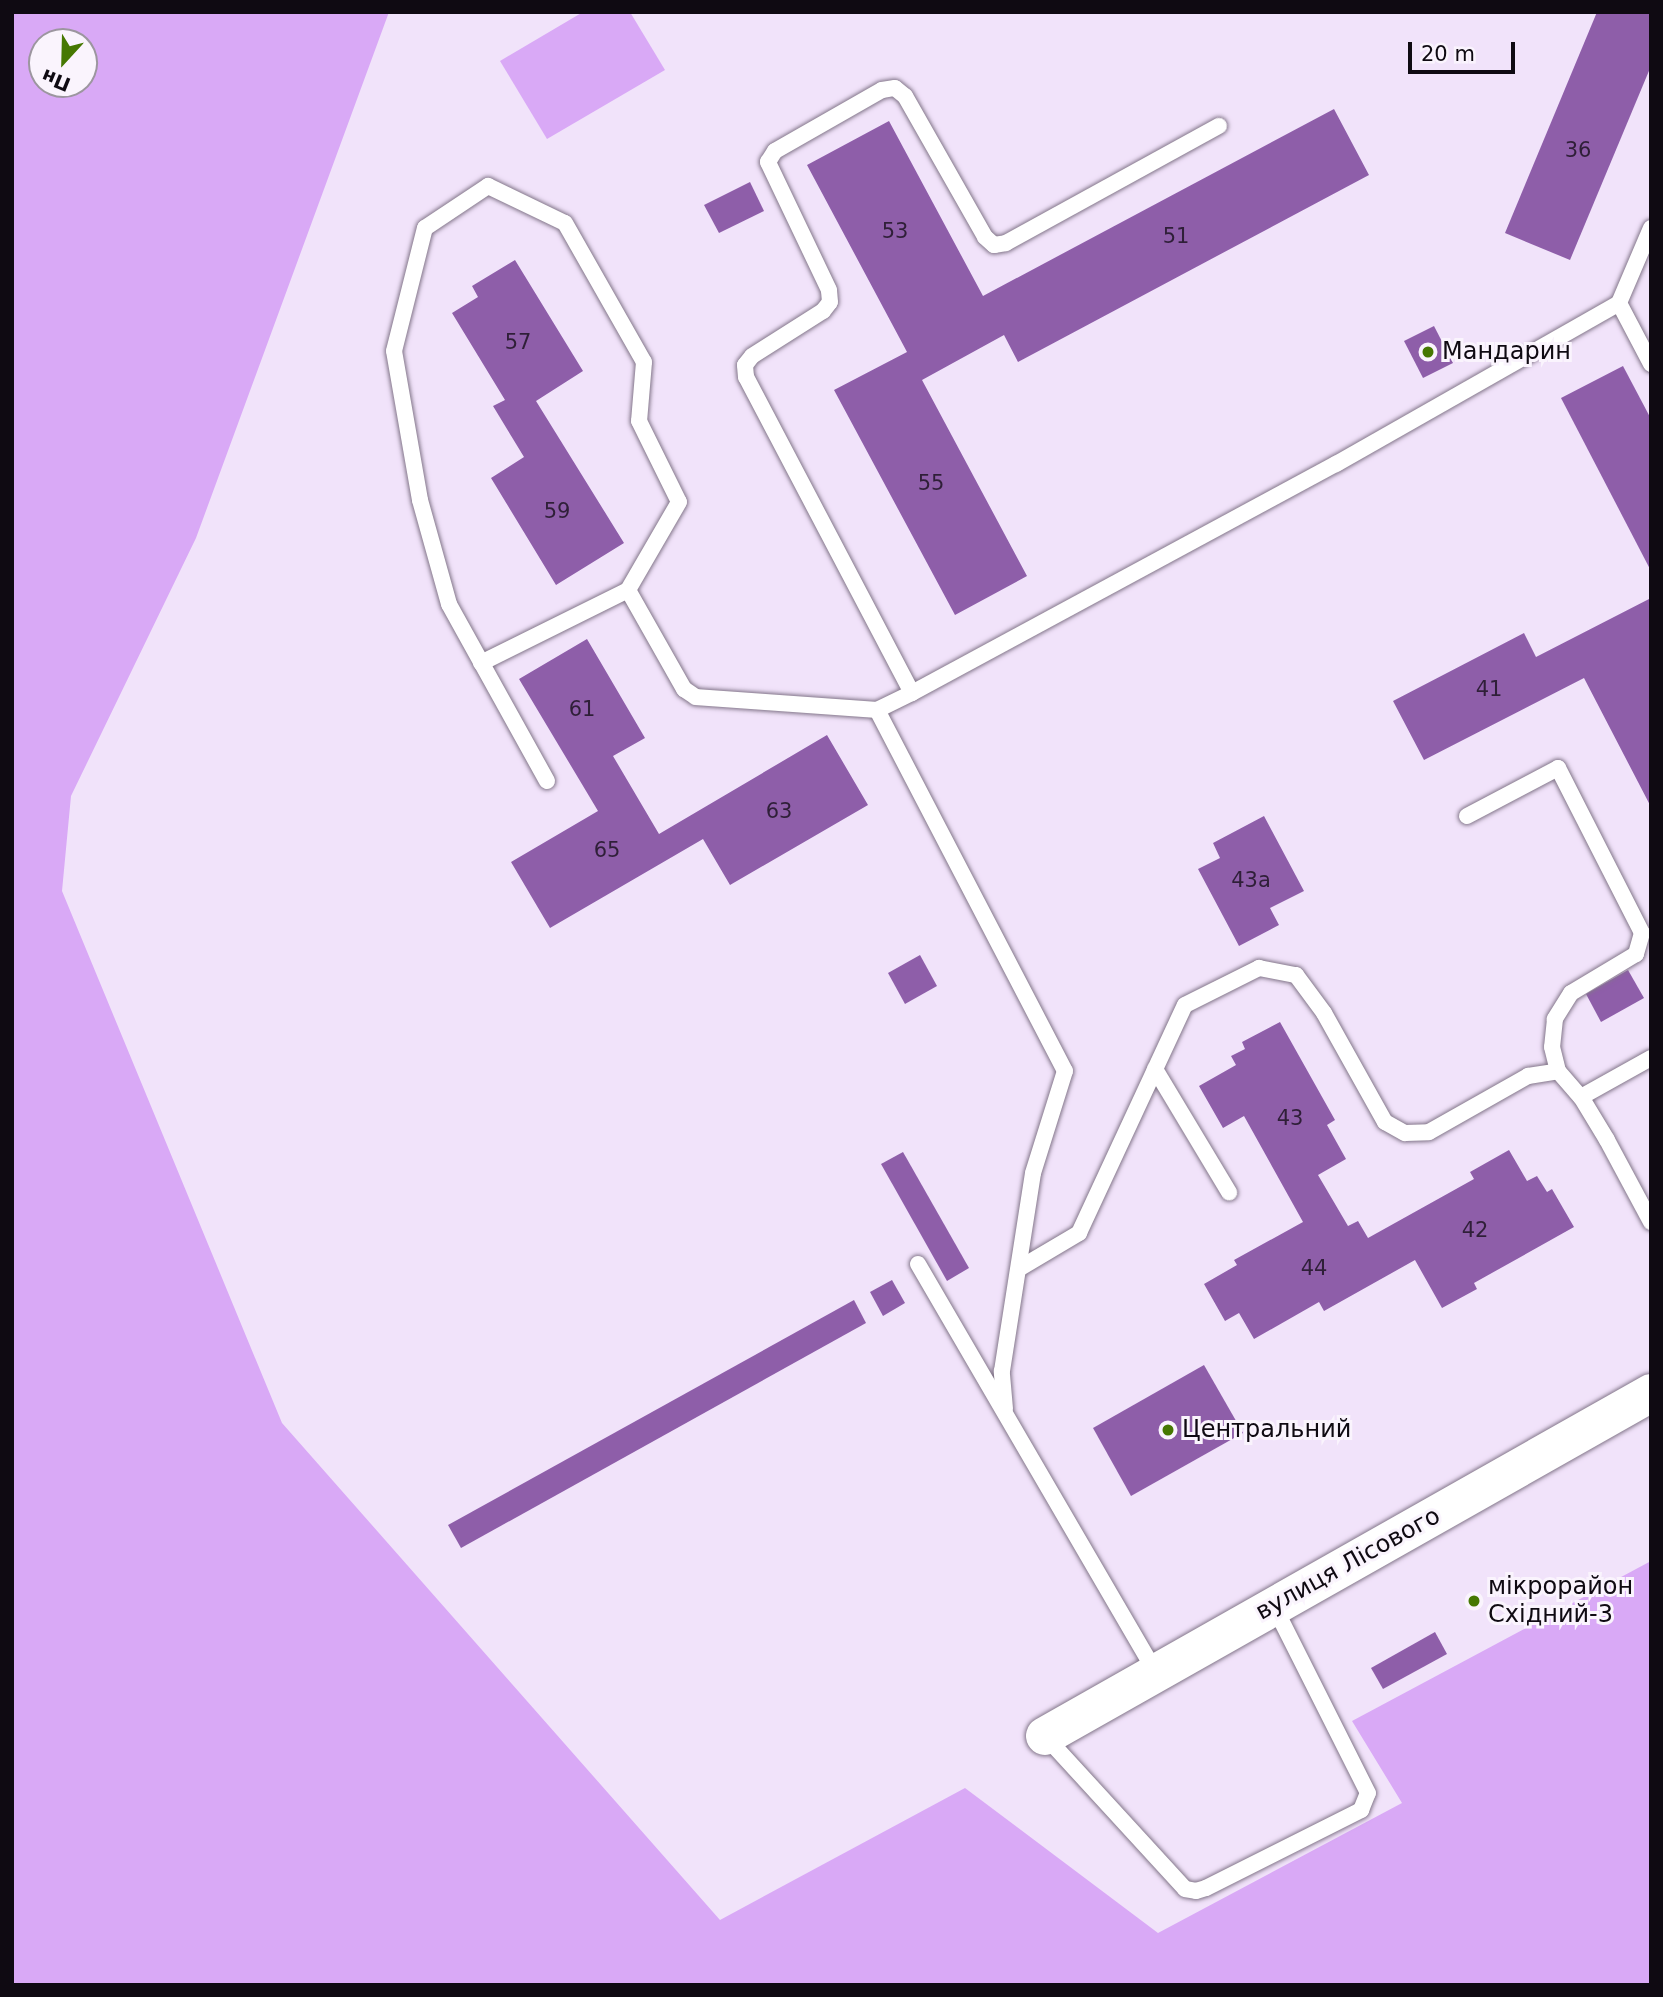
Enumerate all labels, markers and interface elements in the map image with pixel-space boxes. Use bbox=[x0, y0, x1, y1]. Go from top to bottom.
north arrow bbox=[28, 28, 98, 98]
scale bar bbox=[1411, 28, 1518, 72]
text: 20 m bbox=[1421, 42, 1475, 66]
text: Пн bbox=[38, 65, 73, 96]
house number: 36 bbox=[1565, 137, 1591, 163]
house number: 53 bbox=[882, 218, 908, 244]
house number: 51 bbox=[1163, 223, 1189, 249]
house number: 57 bbox=[505, 329, 531, 355]
place label: Мандарин bbox=[1442, 338, 1571, 366]
marker: Мандарин bbox=[1420, 344, 1436, 360]
house number: 55 bbox=[918, 470, 944, 496]
house number: 59 bbox=[544, 498, 570, 524]
house number: 41 bbox=[1476, 676, 1502, 702]
house number: 61 bbox=[569, 696, 595, 722]
house number: 63 bbox=[766, 798, 792, 824]
house number: 65 bbox=[594, 837, 620, 863]
house number: 43а bbox=[1231, 867, 1271, 893]
house number: 43 bbox=[1277, 1105, 1303, 1131]
house number: 42 bbox=[1462, 1217, 1488, 1243]
house number: 44 bbox=[1301, 1255, 1327, 1281]
place label: Центральний bbox=[1182, 1416, 1351, 1444]
marker: Центральний bbox=[1160, 1422, 1176, 1438]
street label: вулиця Лісового bbox=[1251, 1501, 1445, 1627]
place label: мікрорайон Східний-3 bbox=[1488, 1573, 1633, 1629]
marker: мікрорайон Східний-3 bbox=[1466, 1593, 1482, 1609]

